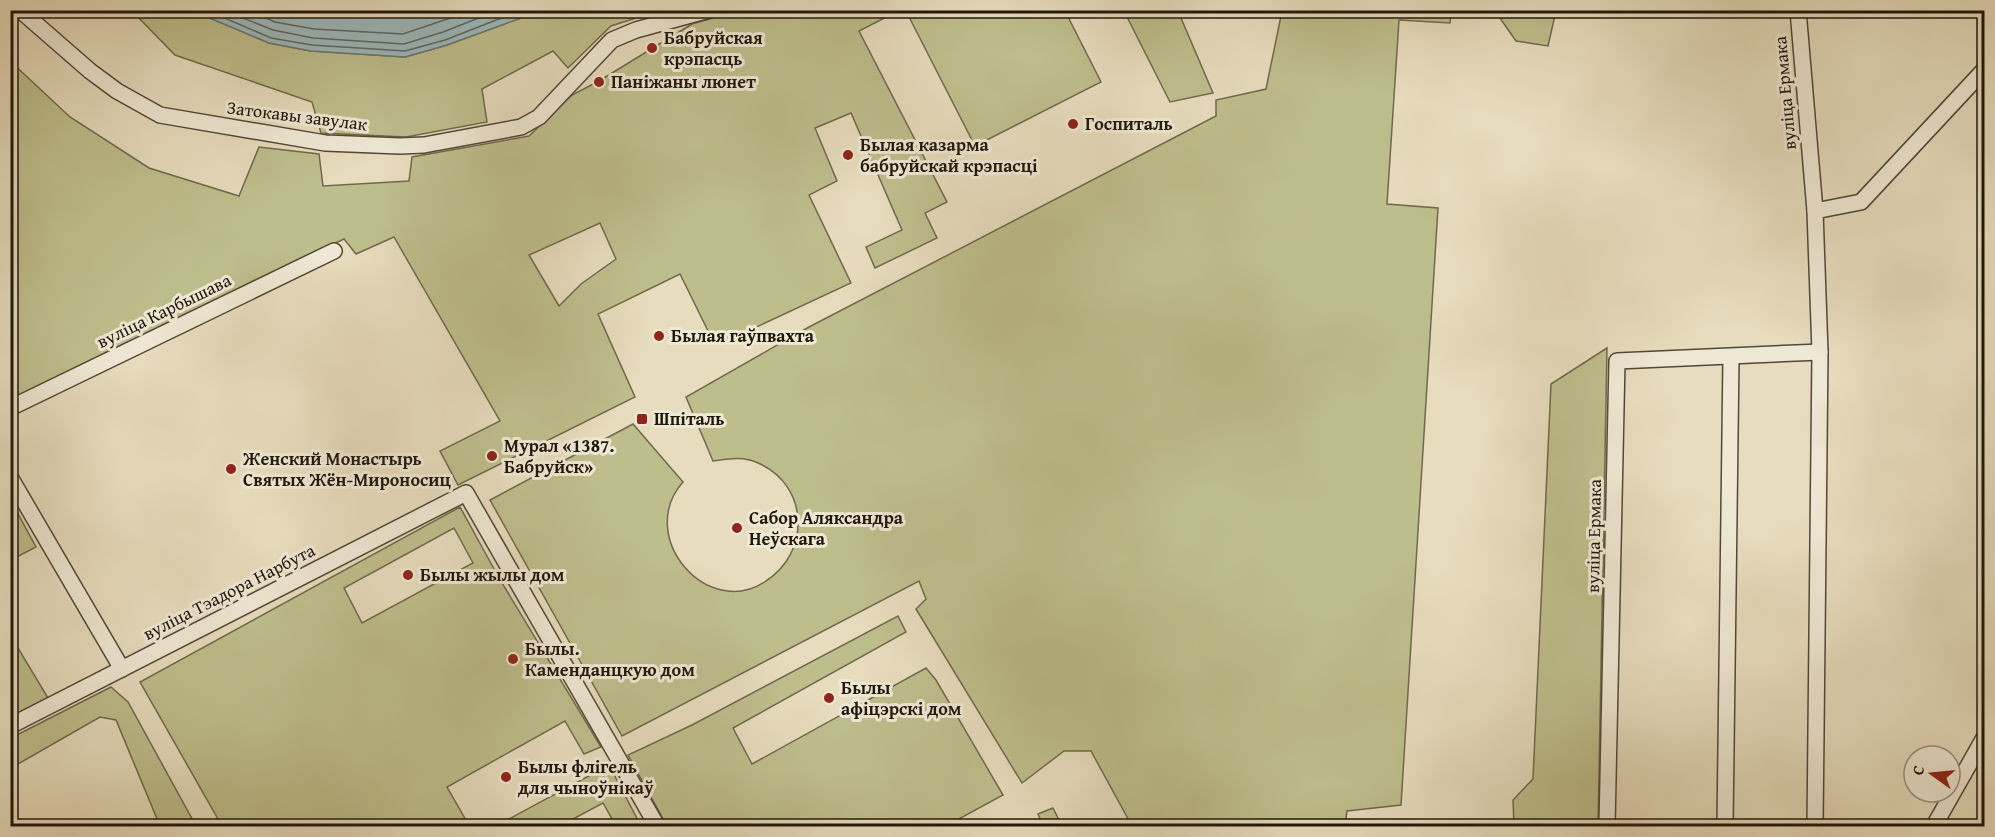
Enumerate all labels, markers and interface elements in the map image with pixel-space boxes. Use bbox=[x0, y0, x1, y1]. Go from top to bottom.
place label: Бабруйская крэпасць bbox=[664, 24, 763, 72]
street label: вуліца Ермака bbox=[1766, 35, 1803, 151]
marker: Бабруйская крэпасць bbox=[645, 41, 659, 55]
place label: Паніжаны люнет bbox=[611, 68, 756, 95]
marker: Паніжаны люнет bbox=[592, 75, 606, 89]
street label: Затокавы завулак bbox=[225, 93, 369, 138]
place label: Госпиталь bbox=[1085, 110, 1173, 137]
marker: Госпиталь bbox=[1066, 117, 1080, 131]
place label: Былая казарма бабруйскай крэпасці bbox=[860, 131, 1038, 179]
marker: Былая казарма бабруйскай крэпасці bbox=[841, 148, 855, 162]
street label: вуліца Карбышава bbox=[92, 266, 236, 355]
place label: Былая гаўпвахта bbox=[671, 322, 815, 349]
marker: Былая гаўпвахта bbox=[652, 329, 666, 343]
place label: Шпіталь bbox=[654, 405, 725, 432]
marker: Шпіталь bbox=[635, 412, 649, 426]
place label: Мурал «1387. Бабруйск» bbox=[504, 432, 614, 480]
place label: Женский Монастырь Святых Жён-Мироносиц bbox=[242, 445, 452, 493]
marker: Мурал «1387. Бабруйск» bbox=[485, 449, 499, 463]
marker: Женский Монастырь Святых Жён-Мироносиц bbox=[224, 462, 238, 476]
street label: вуліца Ермака bbox=[1579, 478, 1608, 593]
place label: Сабор Аляксандра Неўскага bbox=[749, 504, 904, 552]
marker: Сабор Аляксандра Неўскага bbox=[730, 521, 744, 535]
street label: вуліца Тэадора Нарбута bbox=[138, 536, 320, 647]
place label: Былы жылы дом bbox=[420, 561, 565, 588]
marker: Былы жылы дом bbox=[401, 568, 415, 582]
place label: Былы. Каменданцкую дом bbox=[525, 635, 695, 683]
marker: Былы. Каменданцкую дом bbox=[506, 652, 520, 666]
place label: Былы афіцэрскі дом bbox=[841, 674, 962, 722]
marker: Былы афіцэрскі дом bbox=[822, 691, 836, 705]
north arrow bbox=[1902, 744, 1962, 804]
place label: Былы флігель для чыноўнікаў bbox=[518, 753, 654, 801]
text: С bbox=[1905, 763, 1930, 778]
marker: Былы флігель для чыноўнікаў bbox=[499, 770, 513, 784]

